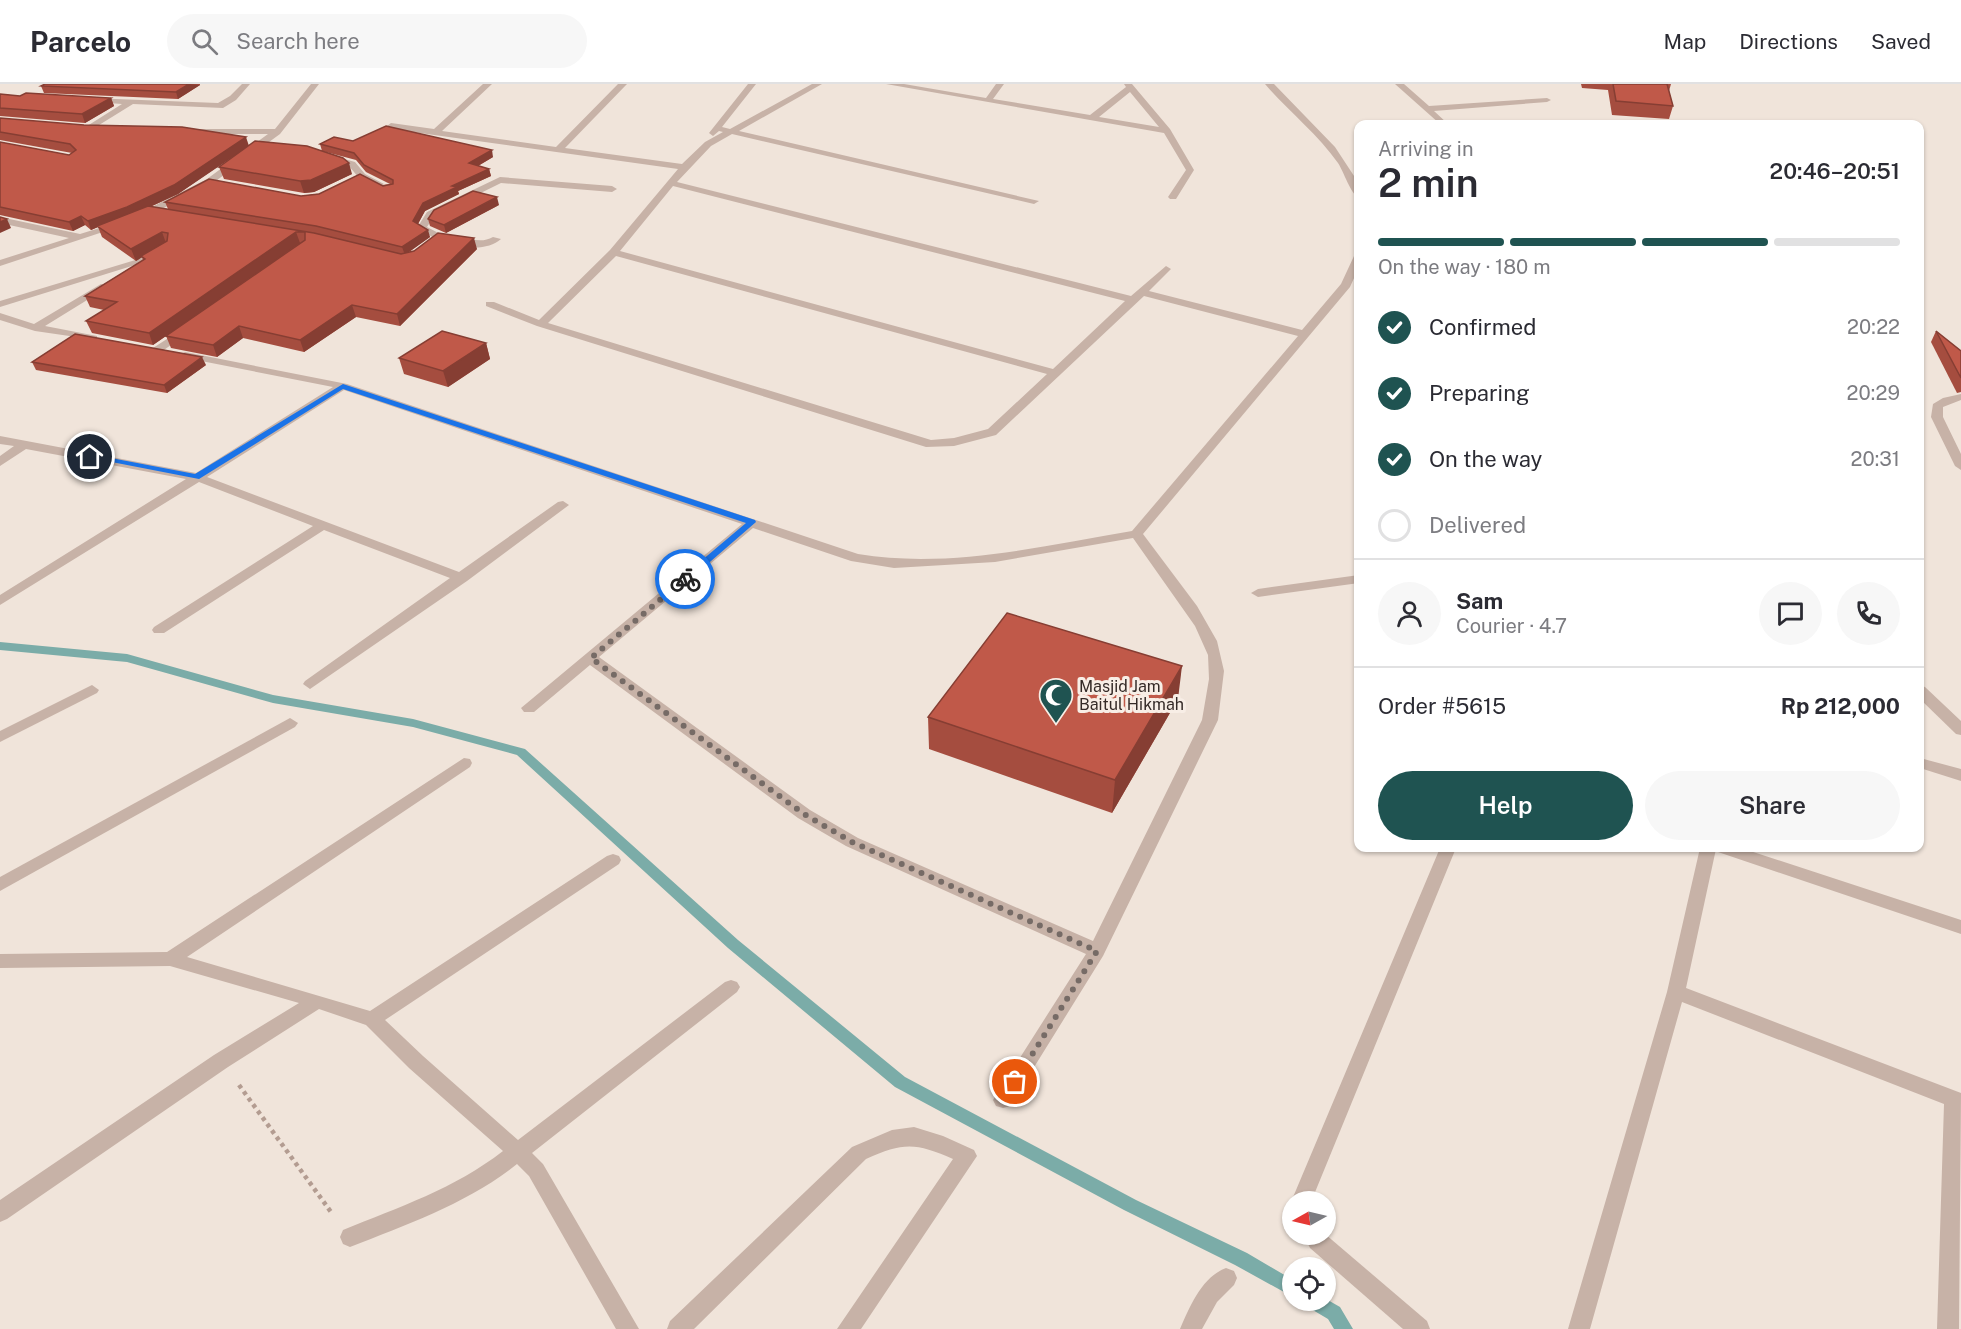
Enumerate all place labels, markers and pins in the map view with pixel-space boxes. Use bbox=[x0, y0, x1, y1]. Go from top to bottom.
pin bbox=[64, 431, 115, 482]
mosque icon: Masjid Jam Baitul Hikmah bbox=[1038, 677, 1074, 724]
place label: Masjid Jam Baitul Hikmah bbox=[1079, 677, 1184, 714]
pin bbox=[989, 1056, 1040, 1107]

